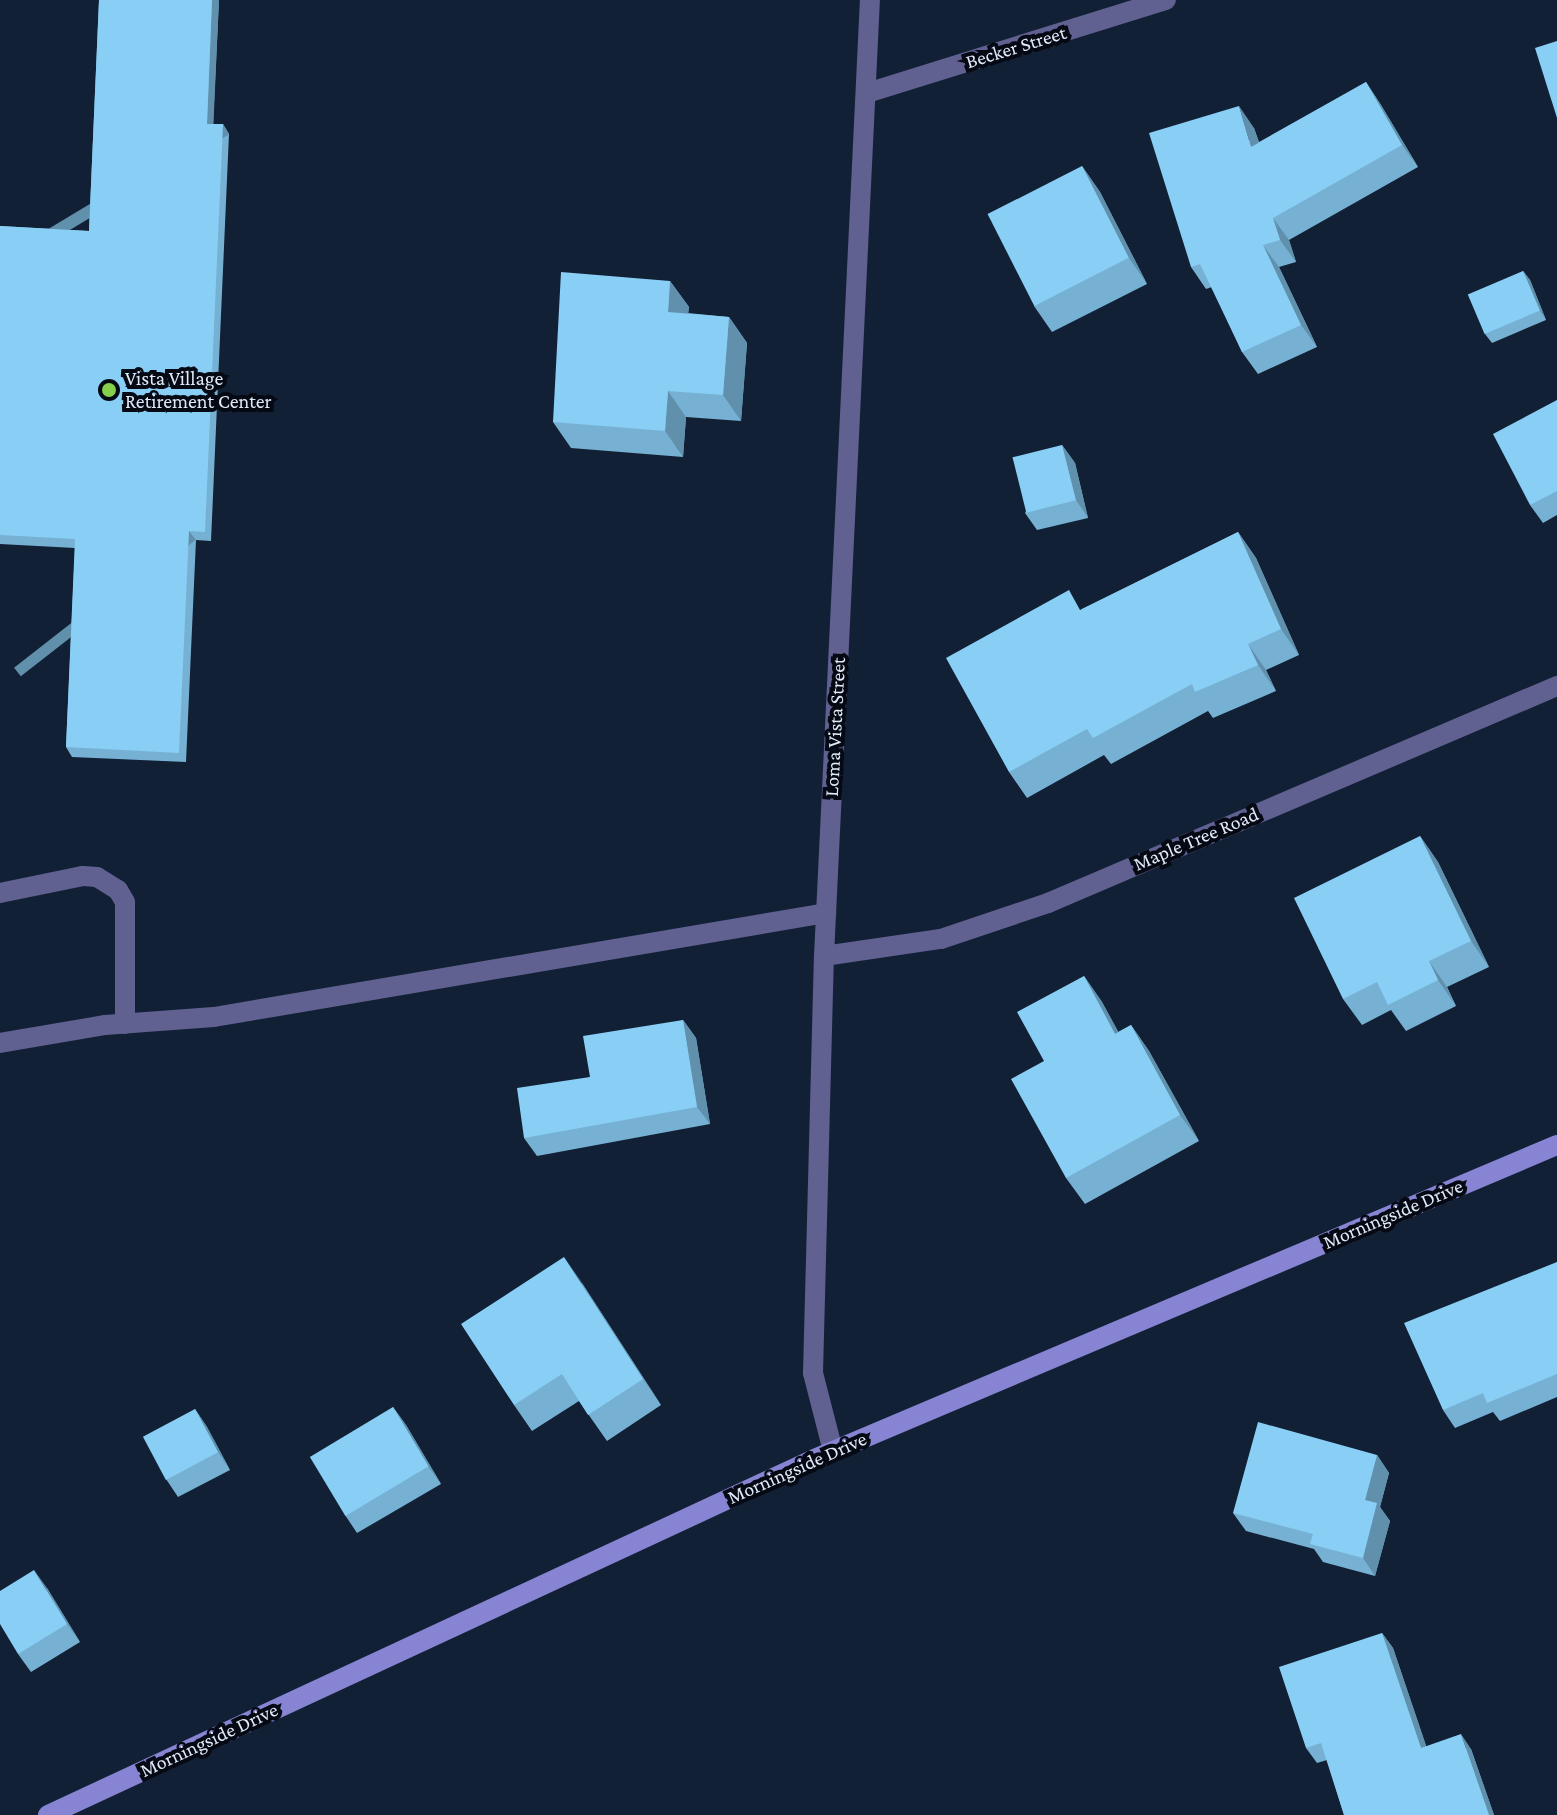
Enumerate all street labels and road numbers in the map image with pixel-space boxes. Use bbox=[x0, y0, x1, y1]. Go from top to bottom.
street label: Becker Street bbox=[963, 20, 1069, 74]
street label: Loma Vista Street bbox=[819, 657, 851, 797]
street label: Maple Tree Road bbox=[1130, 802, 1262, 876]
street label: Morningside Drive bbox=[1319, 1174, 1467, 1254]
street label: Morningside Drive bbox=[724, 1427, 870, 1509]
street label: Morningside Drive bbox=[136, 1698, 282, 1782]

